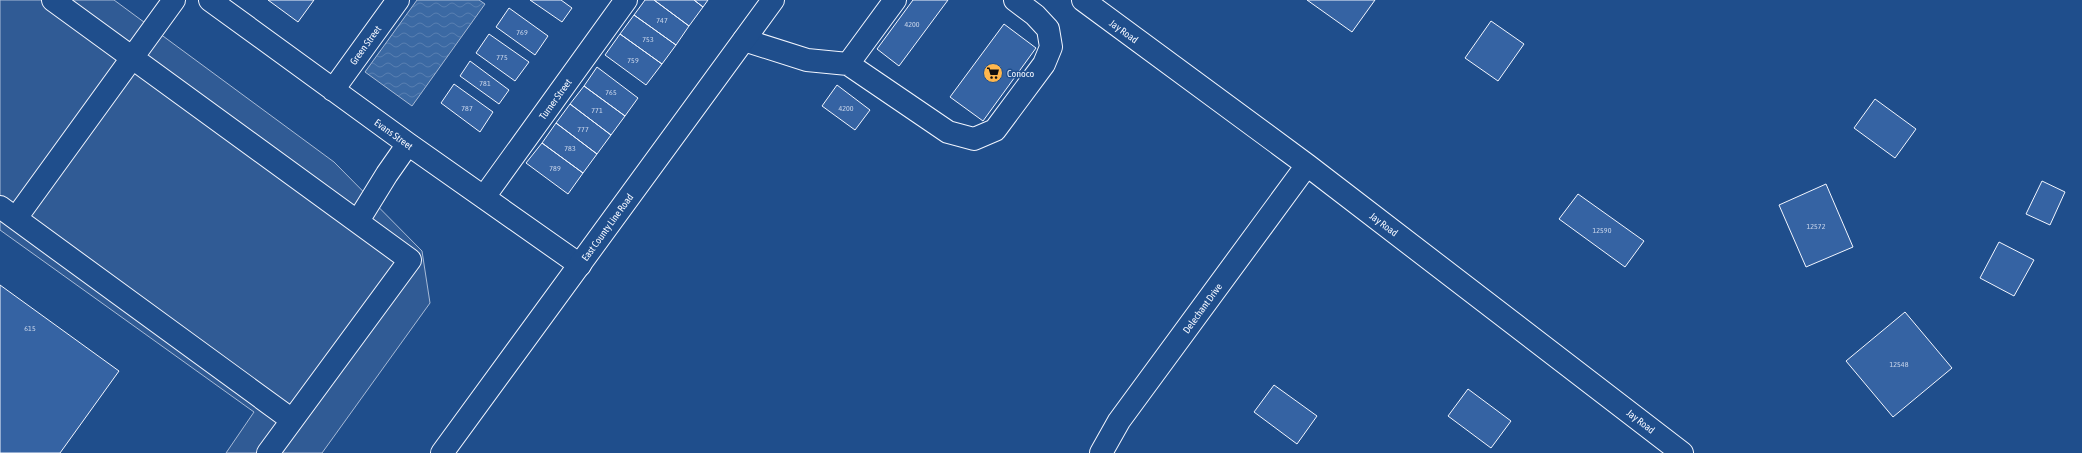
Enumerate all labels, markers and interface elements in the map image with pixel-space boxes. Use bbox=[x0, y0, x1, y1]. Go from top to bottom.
house number: 747 bbox=[656, 16, 668, 25]
street label: Jay Road bbox=[1107, 17, 1140, 46]
house number: 4200 bbox=[904, 20, 920, 29]
street label: Green Street bbox=[348, 24, 383, 67]
house number: 769 bbox=[516, 28, 528, 37]
house number: 753 bbox=[642, 35, 654, 44]
house number: 775 bbox=[496, 53, 508, 62]
house number: 759 bbox=[627, 56, 639, 65]
supermarket icon: Conoco bbox=[982, 62, 1004, 84]
place label: Conoco bbox=[1007, 68, 1034, 79]
street label: Turner Street bbox=[537, 77, 574, 122]
house number: 781 bbox=[479, 79, 491, 88]
house number: 765 bbox=[605, 88, 617, 97]
house number: 787 bbox=[461, 104, 473, 113]
house number: 4200 bbox=[838, 104, 854, 113]
house number: 771 bbox=[591, 106, 603, 115]
street label: Evans Street bbox=[372, 117, 415, 152]
house number: 777 bbox=[577, 125, 589, 134]
house number: 783 bbox=[564, 144, 576, 153]
house number: 789 bbox=[549, 164, 561, 173]
street label: East County Line Road bbox=[579, 192, 636, 263]
street label: Jay Road bbox=[1367, 210, 1400, 239]
house number: 12572 bbox=[1807, 222, 1826, 231]
house number: 12590 bbox=[1593, 226, 1612, 235]
street label: Delechant Drive bbox=[1181, 281, 1224, 335]
house number: 615 bbox=[24, 324, 36, 333]
house number: 12548 bbox=[1890, 360, 1909, 369]
street label: Jay Road bbox=[1625, 407, 1657, 436]

